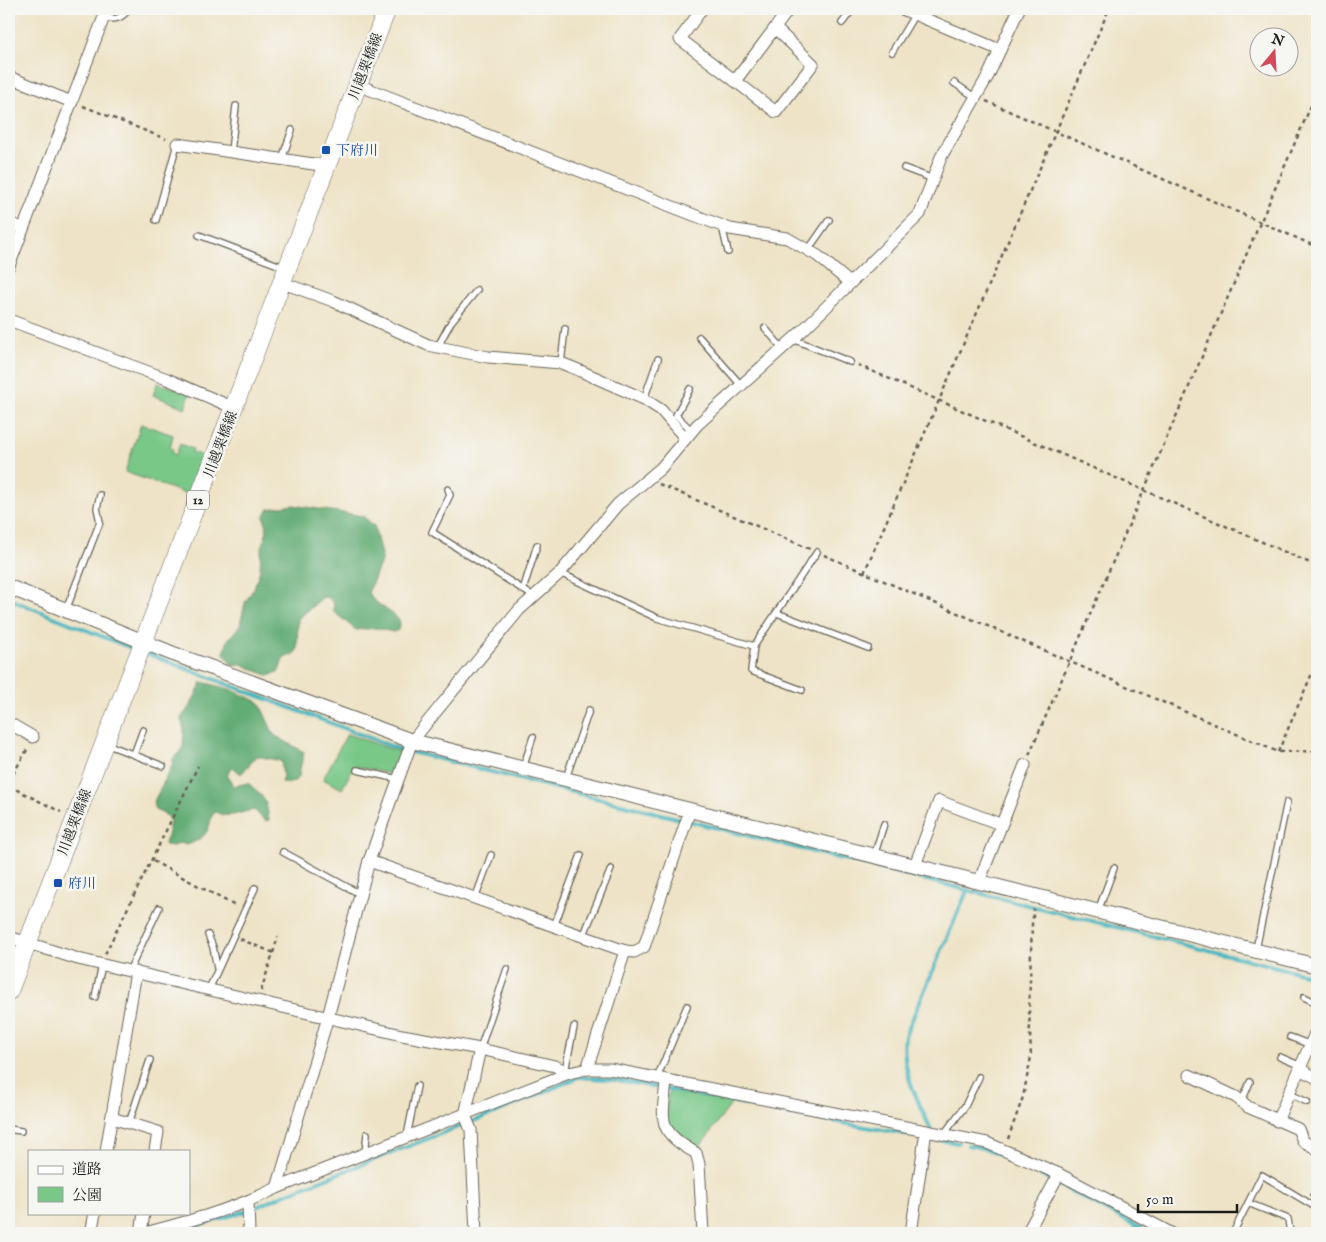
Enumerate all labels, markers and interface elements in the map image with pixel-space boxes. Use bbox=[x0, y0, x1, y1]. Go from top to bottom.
north arrow bbox=[1248, 28, 1298, 78]
street label: 川越栗橋線 bbox=[345, 30, 387, 102]
text: N bbox=[1268, 30, 1286, 51]
place label: 下府川 bbox=[336, 142, 378, 160]
marker: 下府川 bbox=[320, 144, 332, 156]
street label: 川越栗橋線 bbox=[200, 408, 242, 480]
road number: 12 bbox=[187, 490, 209, 510]
street label: 川越栗橋線 bbox=[54, 786, 96, 858]
place label: 府川 bbox=[68, 875, 96, 893]
marker: 府川 bbox=[52, 877, 64, 889]
legend bbox=[28, 1150, 190, 1214]
text: 道路 bbox=[72, 1160, 102, 1179]
scale bar bbox=[1138, 1182, 1237, 1214]
text: 公園 bbox=[72, 1186, 102, 1205]
text: 50 m bbox=[1146, 1190, 1174, 1209]

